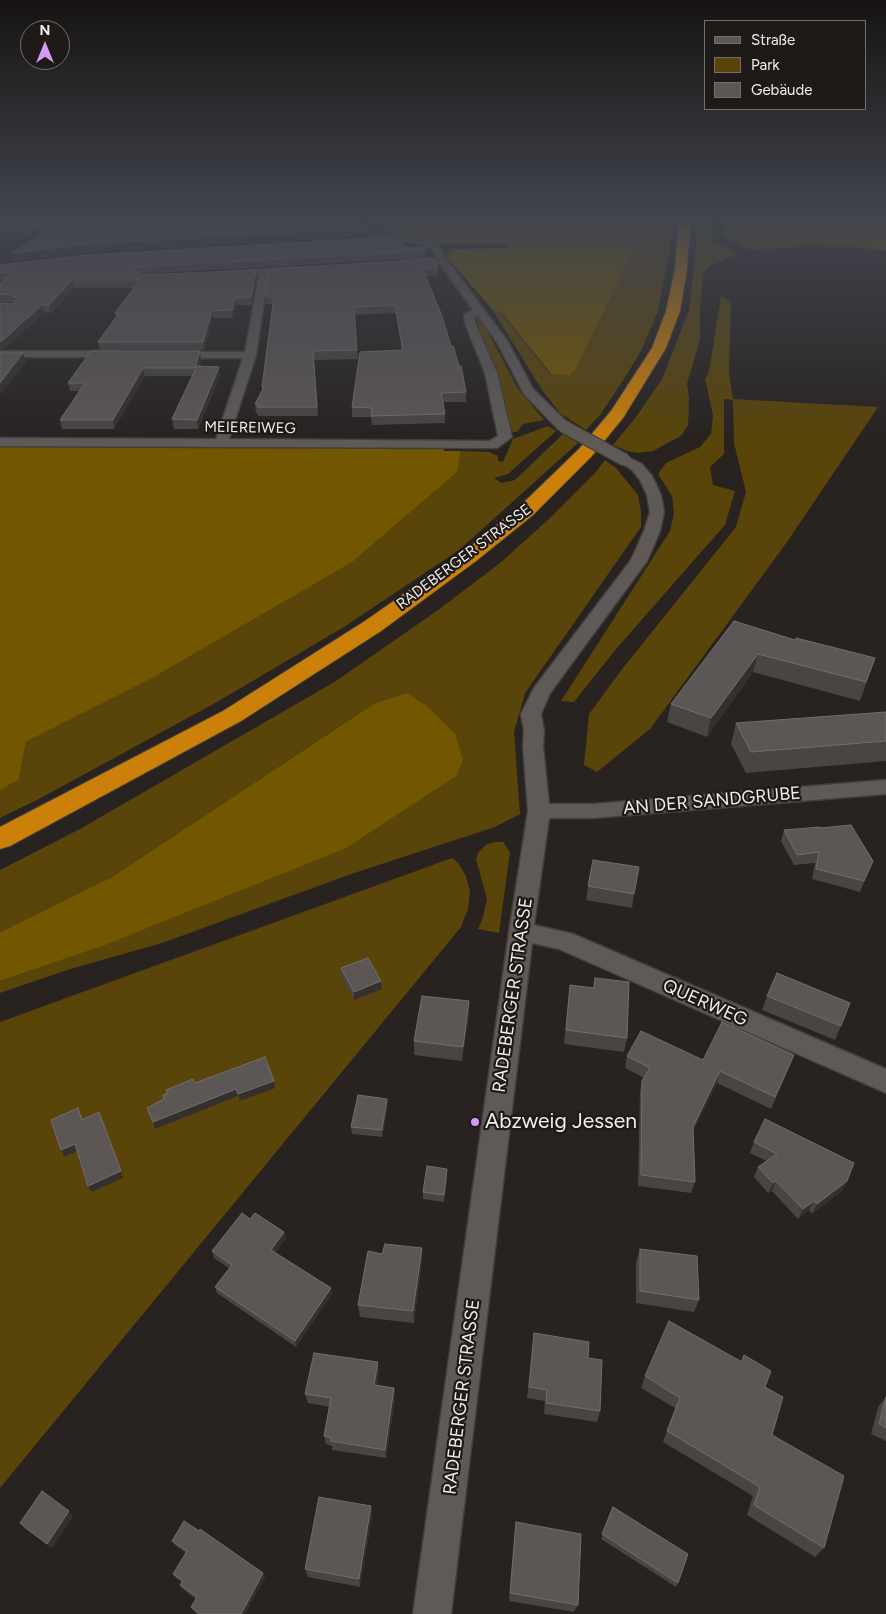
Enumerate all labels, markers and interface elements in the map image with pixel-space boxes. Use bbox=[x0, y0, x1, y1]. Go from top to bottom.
north arrow bbox=[20, 20, 70, 70]
legend bbox=[704, 20, 866, 110]
text: N bbox=[40, 22, 50, 39]
text: Straße bbox=[751, 31, 795, 49]
text: Park bbox=[751, 56, 780, 74]
text: Gebäude bbox=[751, 81, 812, 99]
street label: MEIEREIWEG bbox=[204, 418, 296, 438]
street label: RADEBERGER STRASSE bbox=[393, 500, 535, 614]
street label: AN DER SANDGRUBE bbox=[622, 782, 802, 820]
street label: RADEBERGER STRASSE bbox=[489, 896, 537, 1094]
street label: QUERWEG bbox=[659, 975, 751, 1031]
place label: Abzweig Jessen bbox=[485, 1109, 637, 1135]
marker: Abzweig Jessen bbox=[469, 1116, 481, 1128]
street label: RADEBERGER STRASSE bbox=[439, 1298, 485, 1496]

